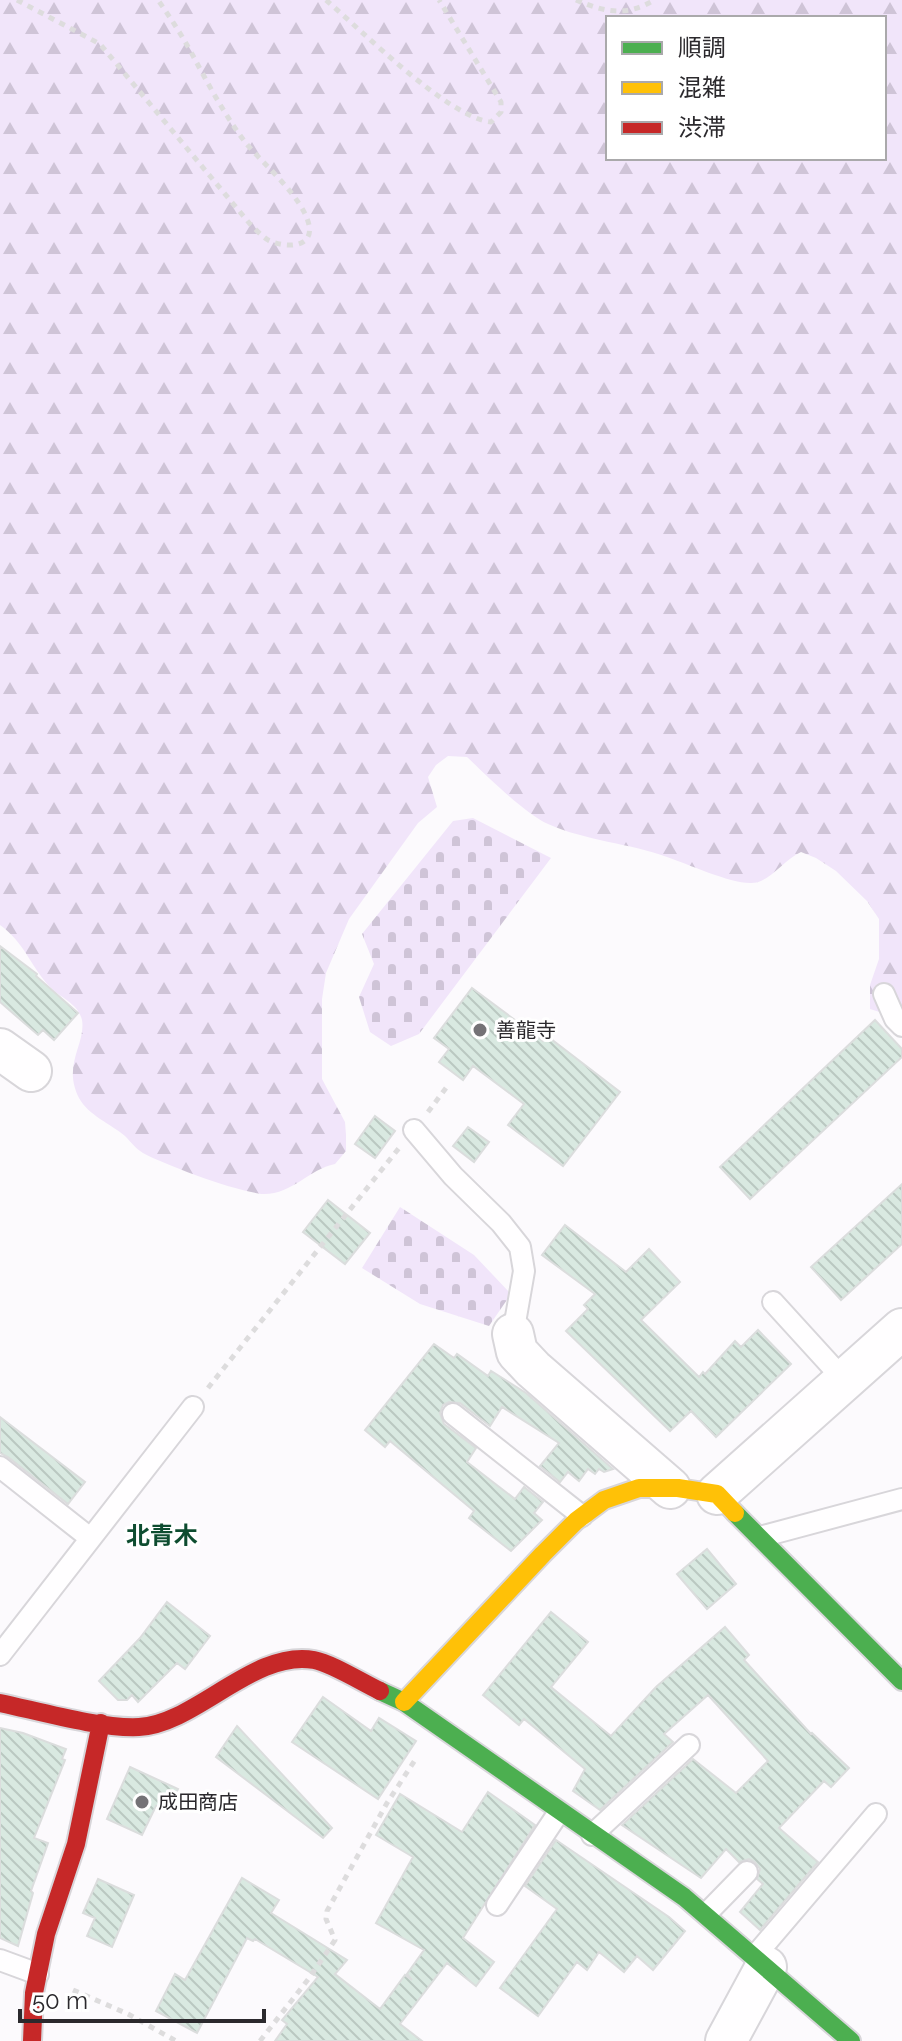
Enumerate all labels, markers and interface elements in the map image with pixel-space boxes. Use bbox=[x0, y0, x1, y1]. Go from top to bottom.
legend bbox=[606, 16, 886, 160]
text: 順調 bbox=[678, 33, 726, 62]
text: 混雑 bbox=[678, 73, 726, 102]
text: 渋滞 bbox=[678, 113, 726, 142]
place label: 善龍寺 bbox=[496, 1018, 556, 1042]
marker: 善龍寺 bbox=[471, 1021, 489, 1039]
district label: 北青木 bbox=[126, 1521, 198, 1550]
place label: 成田商店 bbox=[158, 1790, 238, 1814]
marker: 成田商店 bbox=[133, 1793, 151, 1811]
scale bar bbox=[20, 1973, 264, 2023]
text: 50 m bbox=[32, 1986, 88, 2015]

